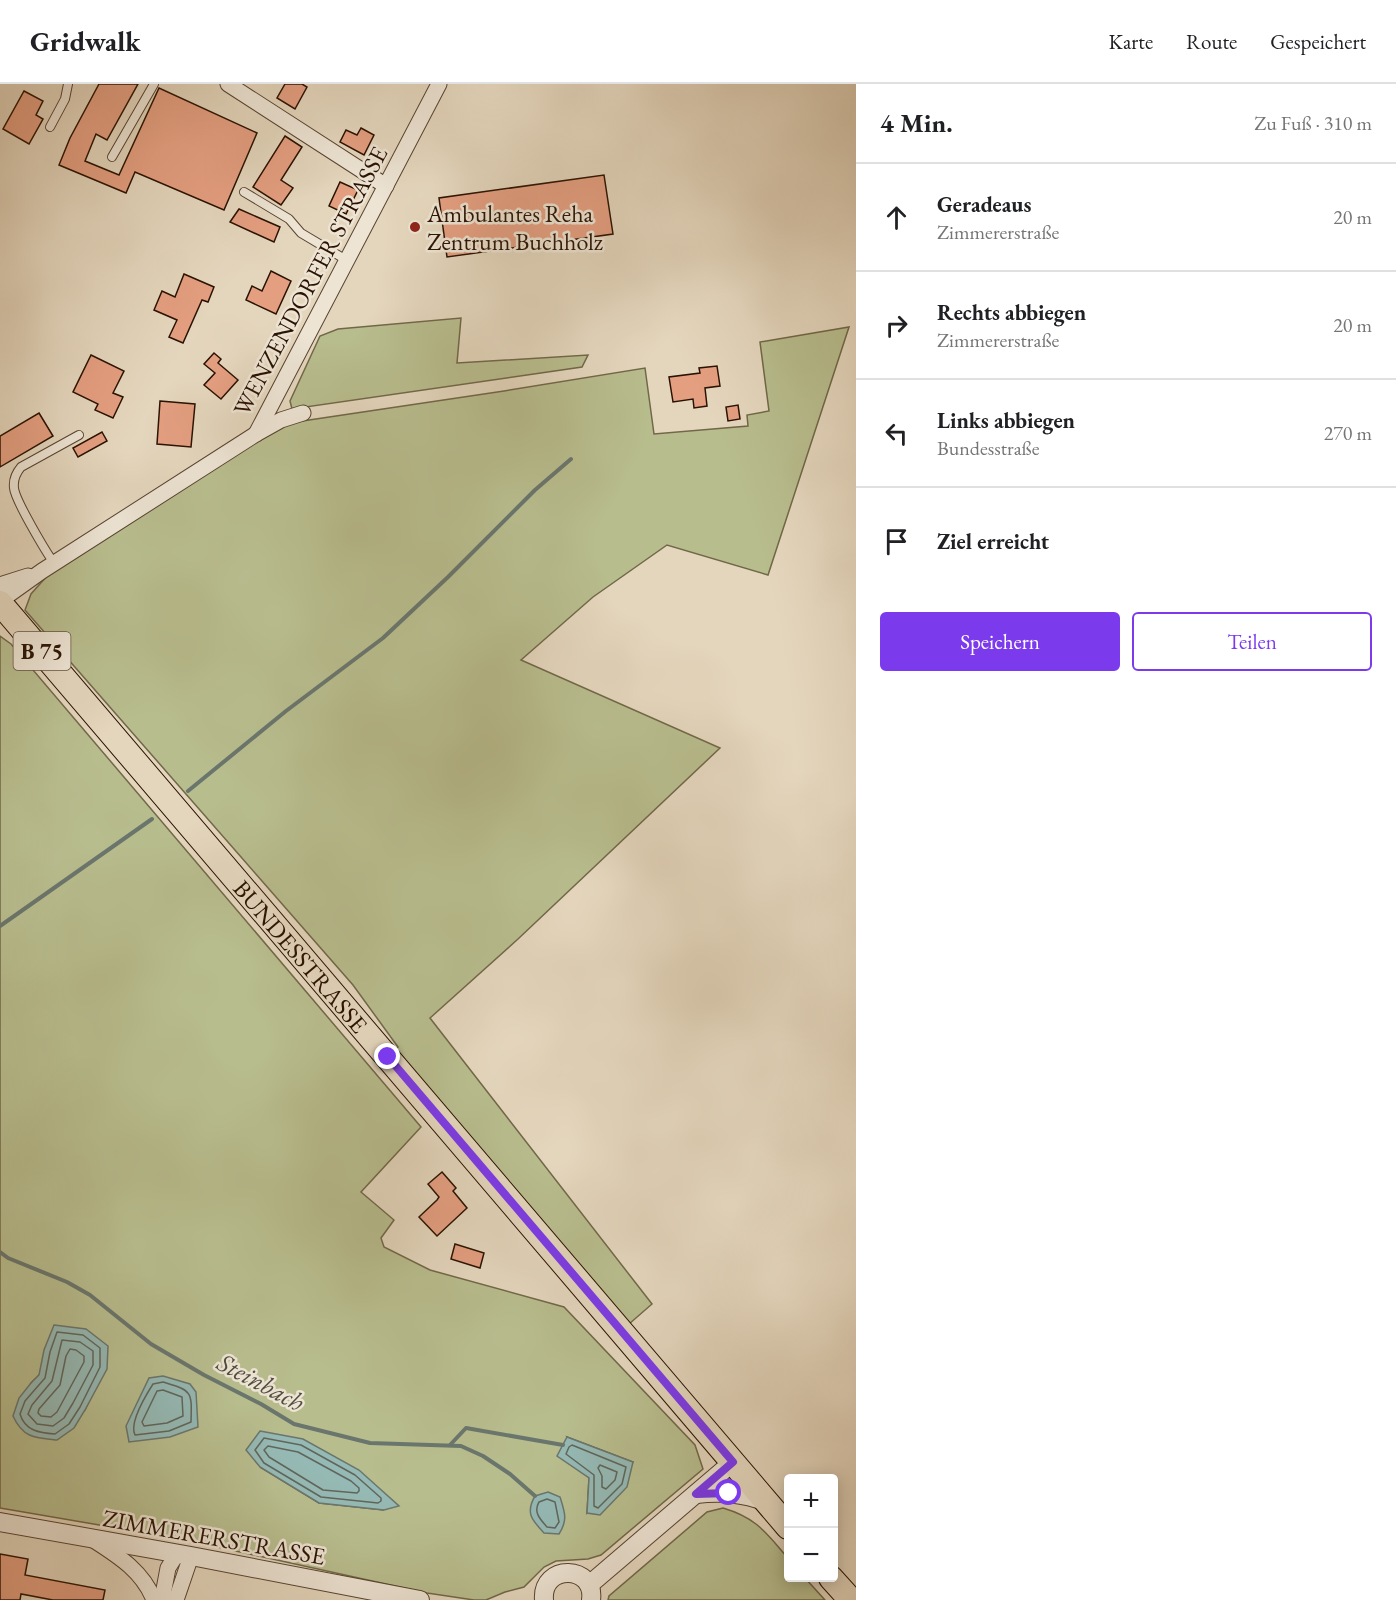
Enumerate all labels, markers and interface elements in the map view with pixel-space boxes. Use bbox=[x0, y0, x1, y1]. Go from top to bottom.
text: Gridwalk bbox=[30, 23, 141, 59]
text: Karte bbox=[1109, 28, 1153, 55]
text: Route bbox=[1186, 28, 1237, 55]
text: Gespeichert bbox=[1270, 28, 1366, 55]
text: 4 Min. bbox=[880, 106, 953, 140]
text: Zu Fuß · 310 m bbox=[1254, 110, 1372, 136]
street label: WENZENDORFER STRASSE bbox=[226, 141, 394, 421]
text: Geradeaus bbox=[937, 190, 1031, 219]
place label: Ambulantes Reha Zentrum Buchholz bbox=[426, 198, 603, 257]
icon: ahead bbox=[880, 201, 913, 234]
text: 20 m bbox=[1333, 204, 1372, 230]
text: Zimmererstraße bbox=[937, 219, 1059, 245]
marker: Ambulantes Reha Zentrum Buchholz bbox=[408, 220, 422, 234]
text: Rechts abbiegen bbox=[937, 298, 1086, 327]
icon: right bbox=[880, 309, 913, 342]
text: 20 m bbox=[1333, 312, 1372, 338]
text: Zimmererstraße bbox=[937, 327, 1059, 353]
text: Links abbiegen bbox=[937, 406, 1075, 435]
icon: left bbox=[880, 417, 913, 450]
text: 270 m bbox=[1324, 420, 1372, 446]
text: Bundesstraße bbox=[937, 435, 1040, 461]
icon: arrive bbox=[880, 525, 913, 558]
text: Ziel erreicht bbox=[937, 527, 1049, 556]
button: Speichern bbox=[880, 612, 1120, 671]
button: Teilen bbox=[1132, 612, 1372, 671]
road number: B 75 bbox=[14, 632, 70, 670]
street label: BUNDESSTRASSE bbox=[227, 873, 375, 1039]
route end bbox=[374, 1043, 400, 1069]
water label: Steinbach bbox=[211, 1345, 311, 1419]
map controls bbox=[784, 1474, 838, 1582]
button: + bbox=[784, 1474, 838, 1528]
route start bbox=[715, 1479, 741, 1505]
street label: ZIMMERERSTRASSE bbox=[101, 1502, 327, 1572]
button: − bbox=[784, 1528, 838, 1582]

